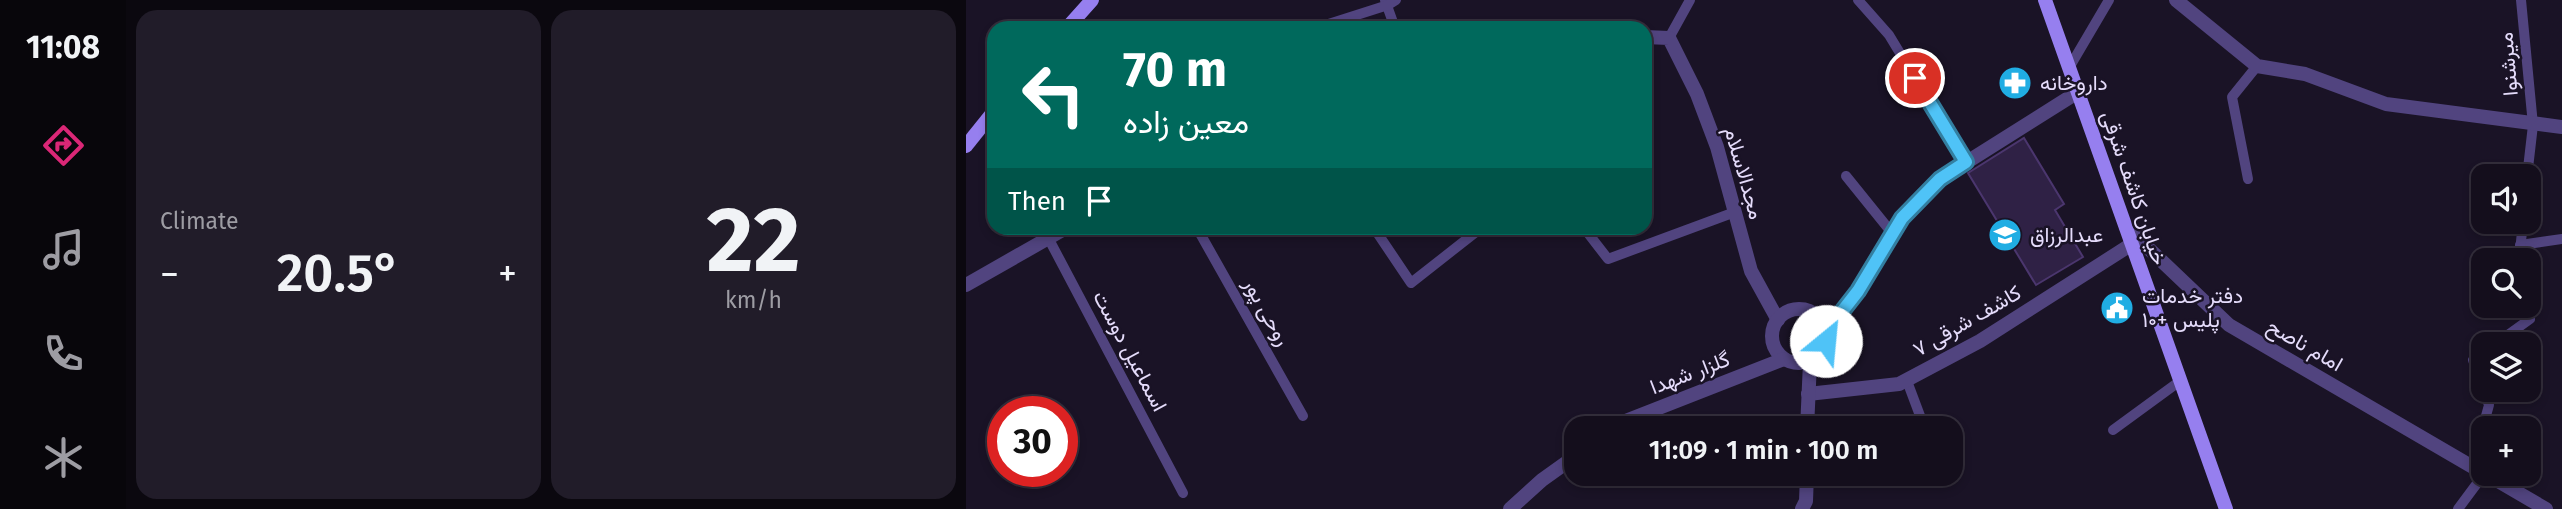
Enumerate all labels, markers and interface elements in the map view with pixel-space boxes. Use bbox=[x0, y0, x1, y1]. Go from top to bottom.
text: 11:08 bbox=[26, 28, 100, 66]
street label: میرشنوا bbox=[2492, 31, 2524, 97]
text: 70 m bbox=[1123, 40, 1227, 99]
pin bbox=[1885, 48, 1945, 108]
icon: left bbox=[1008, 49, 1099, 140]
icon: arrive bbox=[1896, 59, 1934, 97]
pharmacy icon: داروخانه bbox=[1996, 64, 2034, 102]
place label: داروخانه bbox=[2040, 70, 2108, 96]
text: معین زاده bbox=[1123, 103, 1249, 141]
street label: خیابان کاشف شرقی bbox=[2095, 107, 2173, 269]
icon: directions bbox=[39, 121, 88, 170]
street label: مجدالاسلام bbox=[1717, 124, 1770, 223]
map controls bbox=[2471, 164, 2541, 486]
button: sound bbox=[2471, 164, 2541, 234]
icon: arrive bbox=[1080, 182, 1118, 220]
text: 22 bbox=[706, 186, 801, 295]
text: Then bbox=[1008, 186, 1066, 217]
text: Climate bbox=[160, 207, 239, 235]
school or university icon: عبدالرزاق bbox=[1986, 216, 2024, 254]
place label: عبدالرزاق bbox=[2030, 222, 2103, 248]
icon: music bbox=[39, 225, 88, 274]
text: 20.5° bbox=[277, 242, 400, 305]
button: search bbox=[2471, 248, 2541, 318]
text: − bbox=[160, 251, 179, 297]
text: + bbox=[498, 251, 517, 297]
street label: روحی پور bbox=[1236, 273, 1296, 351]
street label: کاشف شرقی ۷ bbox=[1908, 280, 2026, 362]
place label: دفتر خدمات پلیس +۱۰ bbox=[2142, 283, 2243, 334]
text: km/h bbox=[725, 286, 782, 314]
street label: اسماعیل دوست bbox=[1087, 286, 1173, 416]
public building icon: دفتر خدمات پلیس +۱۰ bbox=[2098, 289, 2136, 327]
position arrow bbox=[1789, 304, 1863, 378]
street label: امام ناصح bbox=[2262, 313, 2347, 378]
icon: phone bbox=[39, 329, 88, 378]
button: layers bbox=[2471, 332, 2541, 402]
street label: گلزار شهدا bbox=[1646, 346, 1734, 400]
speed limit sign: 30 bbox=[987, 396, 1078, 487]
button: + bbox=[2471, 416, 2541, 486]
icon: climate bbox=[39, 433, 88, 482]
text: 11:09 · 1 min · 100 m bbox=[1649, 435, 1878, 466]

